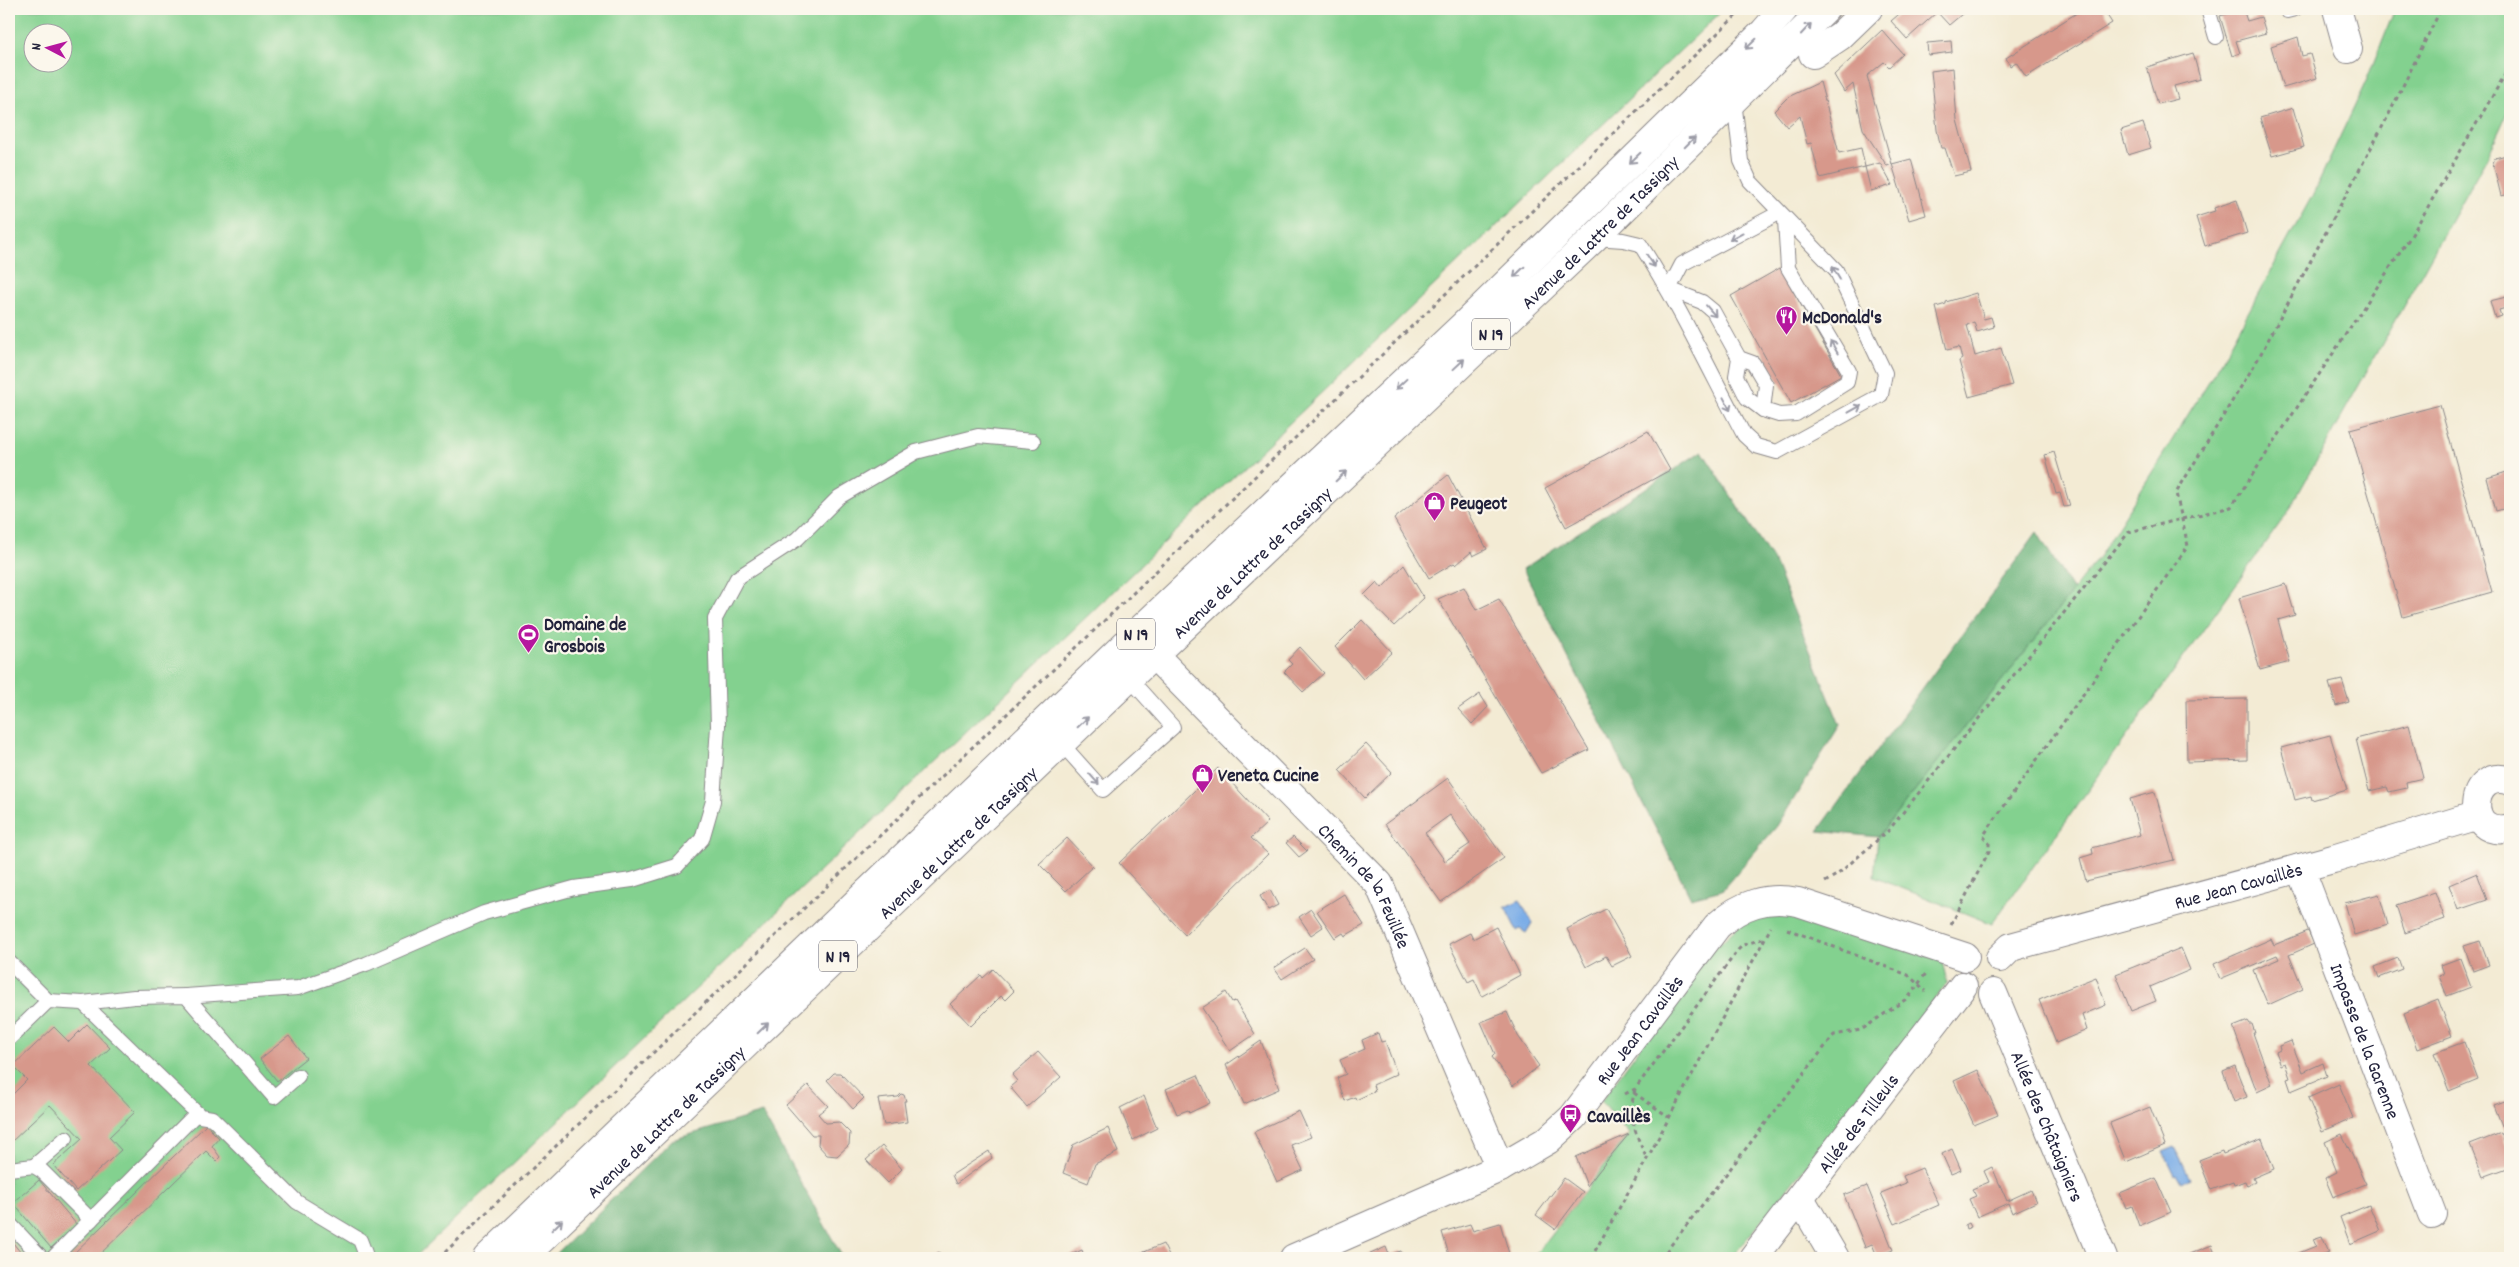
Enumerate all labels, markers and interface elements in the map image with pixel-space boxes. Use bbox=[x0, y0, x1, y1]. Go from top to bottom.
north arrow bbox=[22, 22, 72, 72]
one-way arrow bbox=[1800, 22, 1812, 35]
one-way arrow bbox=[1744, 38, 1757, 50]
text: N bbox=[27, 42, 47, 51]
one-way arrow bbox=[1683, 137, 1695, 149]
street label: Avenue de Lattre de Tassigny bbox=[1516, 151, 1687, 317]
one-way arrow bbox=[1628, 152, 1641, 164]
one-way arrow bbox=[1729, 231, 1743, 241]
one-way arrow bbox=[1646, 253, 1656, 267]
one-way arrow bbox=[1512, 266, 1525, 278]
one-way arrow bbox=[1831, 266, 1842, 280]
restaurant icon: McDonald's bbox=[1774, 304, 1798, 335]
one-way arrow bbox=[1705, 305, 1716, 318]
place label: McDonald's bbox=[1802, 306, 1882, 333]
road number: N 19 bbox=[1472, 318, 1510, 349]
one-way arrow bbox=[1829, 341, 1839, 355]
one-way arrow bbox=[1452, 358, 1465, 370]
one-way arrow bbox=[1395, 378, 1408, 390]
one-way arrow bbox=[1723, 396, 1732, 411]
one-way arrow bbox=[1847, 404, 1862, 413]
one-way arrow bbox=[1335, 470, 1347, 482]
street label: Avenue de Lattre de Tassigny bbox=[1168, 482, 1340, 647]
shop icon: Peugeot bbox=[1422, 490, 1446, 521]
place label: Peugeot bbox=[1450, 492, 1507, 519]
place label: Domaine de Grosbois bbox=[544, 613, 626, 662]
road number: N 19 bbox=[1117, 618, 1155, 650]
sports icon: Domaine de Grosbois bbox=[516, 622, 540, 653]
one-way arrow bbox=[1077, 716, 1089, 728]
street label: Avenue de Lattre de Tassigny bbox=[874, 762, 1046, 927]
shop icon: Veneta Cucine bbox=[1190, 762, 1214, 793]
place label: Veneta Cucine bbox=[1218, 764, 1319, 791]
one-way arrow bbox=[1088, 773, 1100, 786]
street label: Chemin de la Feuillée bbox=[1310, 819, 1415, 954]
street label: Rue Jean Cavaillès bbox=[2172, 858, 2306, 919]
road number: N 19 bbox=[819, 940, 857, 971]
street label: Impasse de la Garenne bbox=[2321, 960, 2405, 1124]
street label: Rue Jean Cavaillès bbox=[1591, 971, 1692, 1092]
one-way arrow bbox=[757, 1022, 770, 1034]
street label: Avenue de Lattre de Tassigny bbox=[582, 1041, 753, 1206]
street label: Allée des Châtaigniers bbox=[2002, 1048, 2088, 1207]
street label: Allée des Tilleuls bbox=[1813, 1069, 1907, 1180]
bus stop icon: Cavaillès bbox=[1559, 1103, 1583, 1134]
place label: Cavaillès bbox=[1587, 1105, 1651, 1132]
one-way arrow bbox=[551, 1219, 564, 1231]

